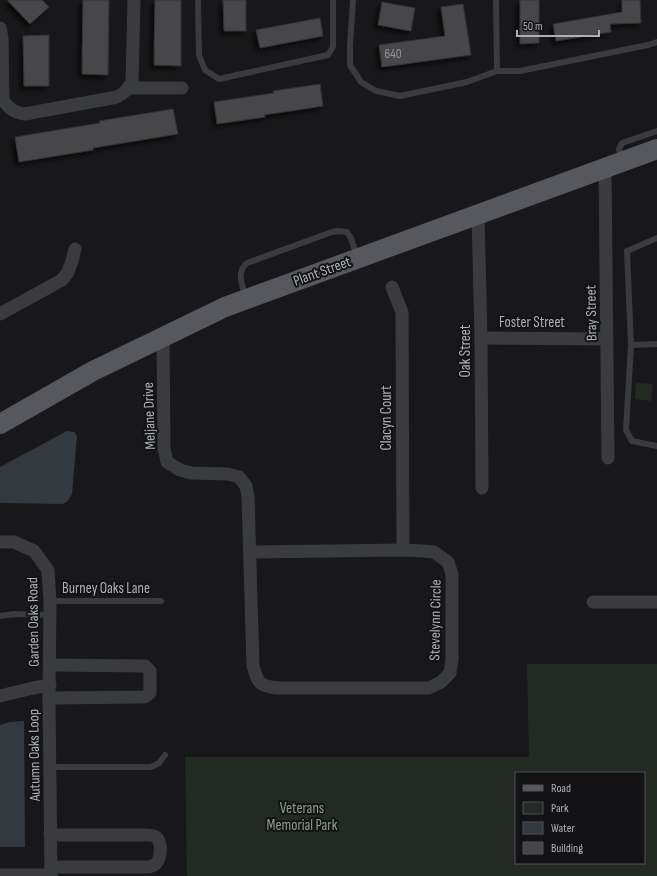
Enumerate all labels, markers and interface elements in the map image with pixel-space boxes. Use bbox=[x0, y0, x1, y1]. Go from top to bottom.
scale bar bbox=[517, 12, 599, 38]
text: 50 m bbox=[523, 19, 543, 34]
house number: 640 bbox=[384, 46, 402, 62]
street label: Plant Street bbox=[291, 252, 354, 291]
street label: Bray Street bbox=[582, 284, 601, 341]
street label: Foster Street bbox=[499, 313, 565, 332]
street label: Oak Street bbox=[456, 324, 475, 377]
street label: Meljane Drive bbox=[139, 382, 160, 450]
street label: Clacyn Court bbox=[377, 385, 396, 451]
street label: Garden Oaks Road bbox=[23, 577, 44, 667]
street label: Burney Oaks Lane bbox=[62, 579, 150, 598]
street label: Stevelynn Circle bbox=[425, 579, 446, 661]
street label: Autumn Oaks Loop bbox=[24, 709, 45, 802]
legend bbox=[515, 772, 645, 864]
text: Road bbox=[551, 781, 571, 796]
park label: Veterans Memorial Park bbox=[267, 799, 338, 835]
text: Park bbox=[551, 801, 569, 816]
text: Water bbox=[551, 821, 575, 836]
text: Building bbox=[551, 841, 583, 856]

